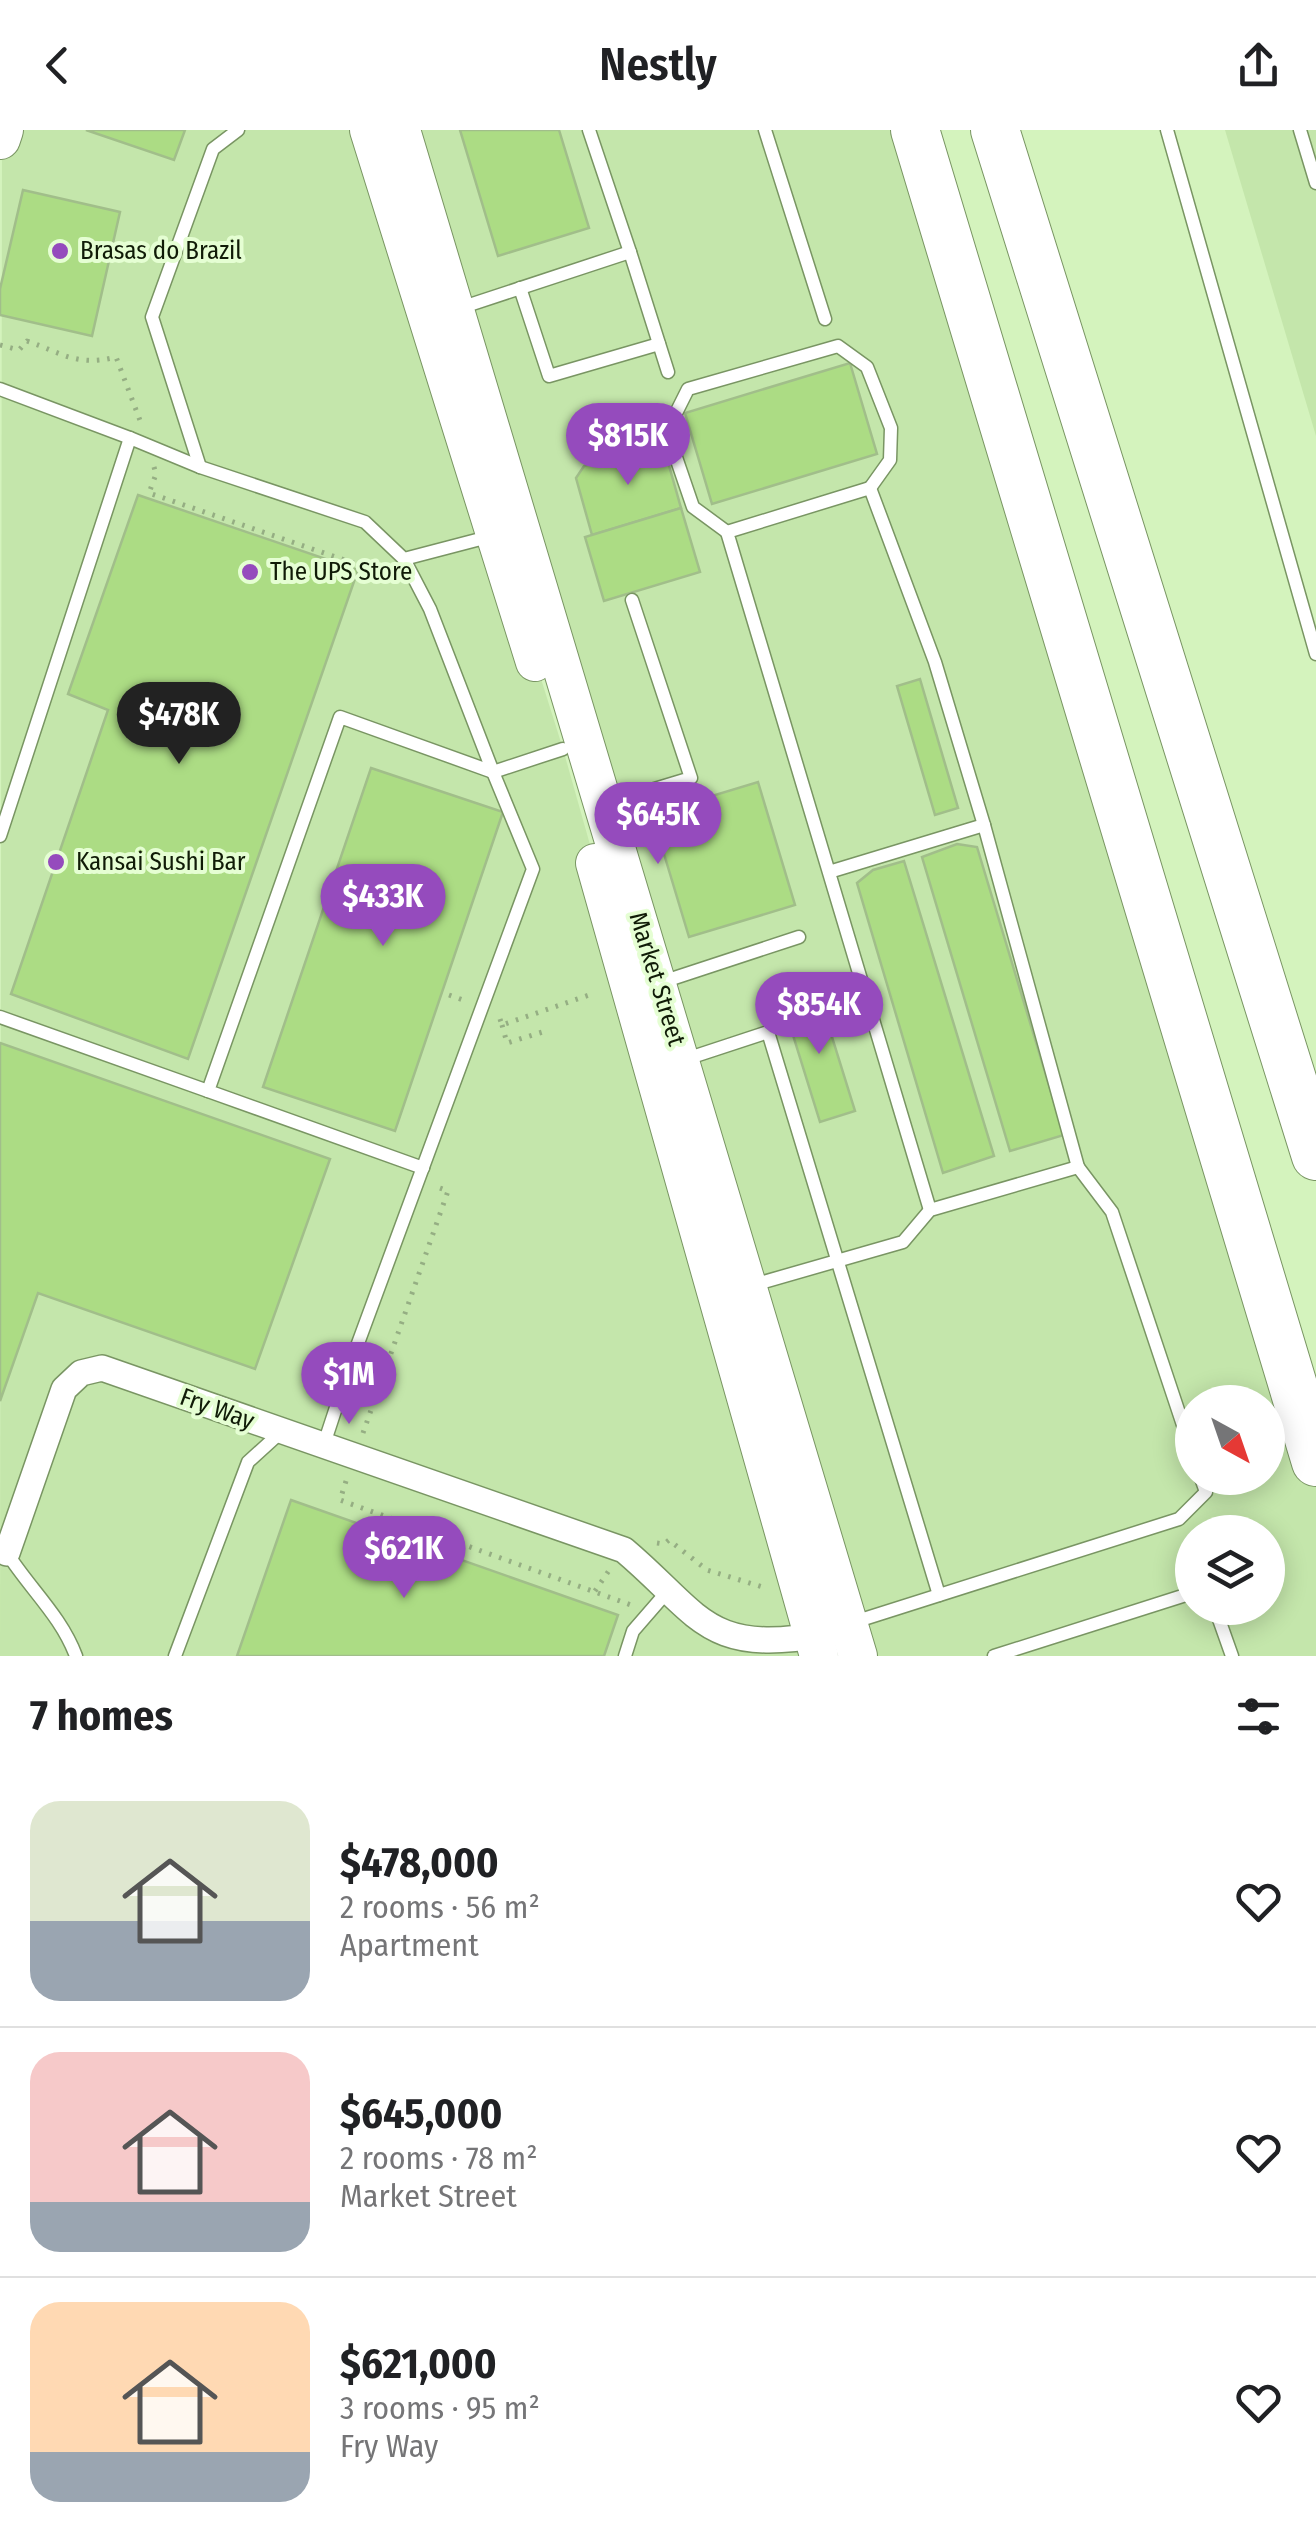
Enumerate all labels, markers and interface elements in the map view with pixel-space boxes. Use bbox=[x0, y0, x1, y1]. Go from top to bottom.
icon: back bbox=[30, 38, 85, 93]
text: Nestly bbox=[599, 38, 717, 92]
icon: share bbox=[1231, 38, 1286, 93]
place label: Brasas do Brazil bbox=[80, 236, 242, 266]
marker: Brasas do Brazil bbox=[49, 240, 71, 262]
pin: $815K bbox=[558, 403, 698, 488]
text: $815K bbox=[588, 416, 668, 454]
place label: The UPS Store bbox=[270, 557, 412, 587]
marker: The UPS Store bbox=[239, 561, 261, 583]
pin: $478K bbox=[109, 682, 249, 767]
text: $478K bbox=[139, 695, 219, 733]
pin: $645K bbox=[588, 782, 728, 867]
text: $645K bbox=[616, 795, 700, 833]
place label: Kansai Sushi Bar bbox=[76, 847, 246, 877]
marker: Kansai Sushi Bar bbox=[45, 851, 67, 873]
pin: $433K bbox=[313, 864, 453, 949]
text: $433K bbox=[343, 877, 423, 915]
street label: Market Street bbox=[622, 909, 692, 1050]
pin: $854K bbox=[749, 972, 889, 1057]
text: $854K bbox=[777, 985, 861, 1023]
pin: $1M bbox=[301, 1342, 397, 1427]
text: $1M bbox=[323, 1355, 375, 1393]
street label: Fry Way bbox=[176, 1382, 258, 1436]
north arrow bbox=[1175, 1385, 1285, 1495]
map controls bbox=[1175, 1385, 1285, 1625]
button: layers bbox=[1175, 1515, 1285, 1625]
pin: $621K bbox=[334, 1516, 474, 1601]
text: $621K bbox=[365, 1529, 443, 1567]
icon: filters bbox=[1231, 1689, 1286, 1744]
text: 7 homes bbox=[30, 1691, 173, 1741]
text: $478,000 bbox=[340, 1838, 499, 1888]
icon: home bbox=[110, 1841, 230, 1961]
icon: heart bbox=[1231, 1874, 1286, 1929]
text: 2 rooms · 56 m² bbox=[340, 1888, 540, 1926]
text: Apartment bbox=[340, 1926, 479, 1964]
text: $645,000 bbox=[340, 2089, 502, 2139]
icon: home bbox=[110, 2092, 230, 2212]
icon: heart bbox=[1231, 2125, 1286, 2180]
text: 2 rooms · 78 m² bbox=[340, 2139, 538, 2177]
text: Market Street bbox=[340, 2177, 517, 2215]
text: $621,000 bbox=[340, 2339, 497, 2389]
icon: home bbox=[110, 2342, 230, 2462]
icon: heart bbox=[1231, 2375, 1286, 2430]
text: 3 rooms · 95 m² bbox=[340, 2389, 540, 2427]
text: Fry Way bbox=[340, 2427, 438, 2465]

